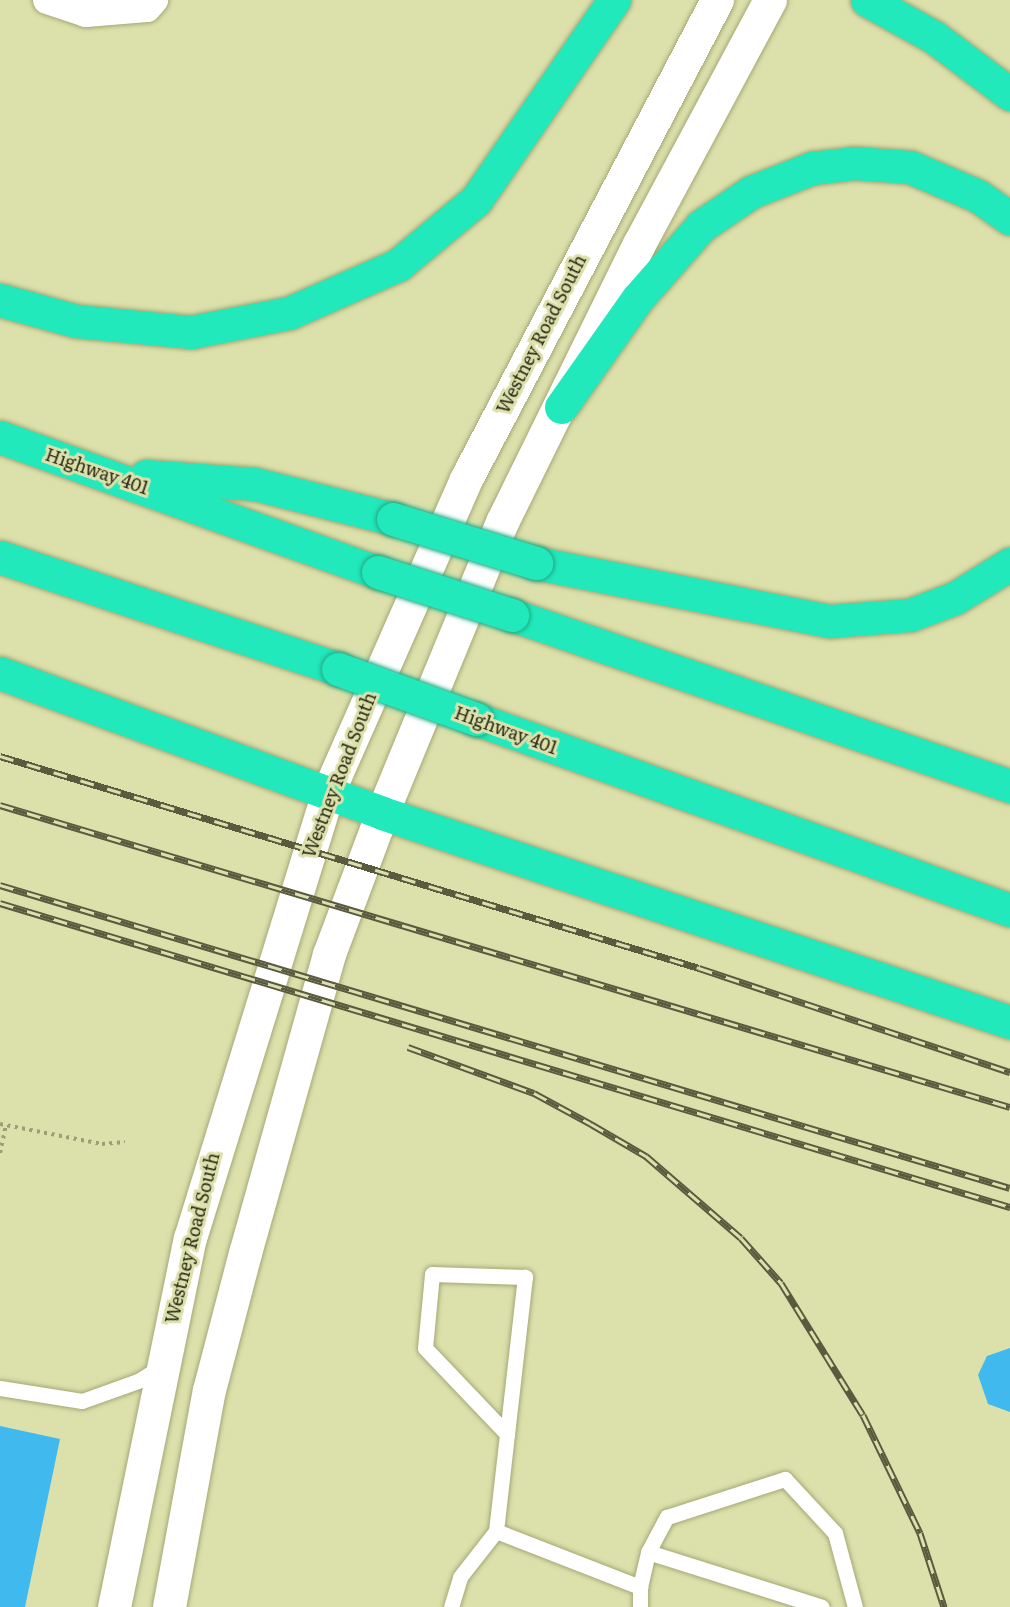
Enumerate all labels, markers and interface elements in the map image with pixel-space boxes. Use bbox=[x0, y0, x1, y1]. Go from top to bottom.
street label: Westney Road South bbox=[492, 251, 590, 417]
street label: Highway 401 bbox=[43, 443, 151, 499]
street label: Westney Road South bbox=[297, 689, 381, 861]
street label: Highway 401 bbox=[452, 701, 560, 759]
street label: Westney Road South bbox=[160, 1150, 224, 1326]

